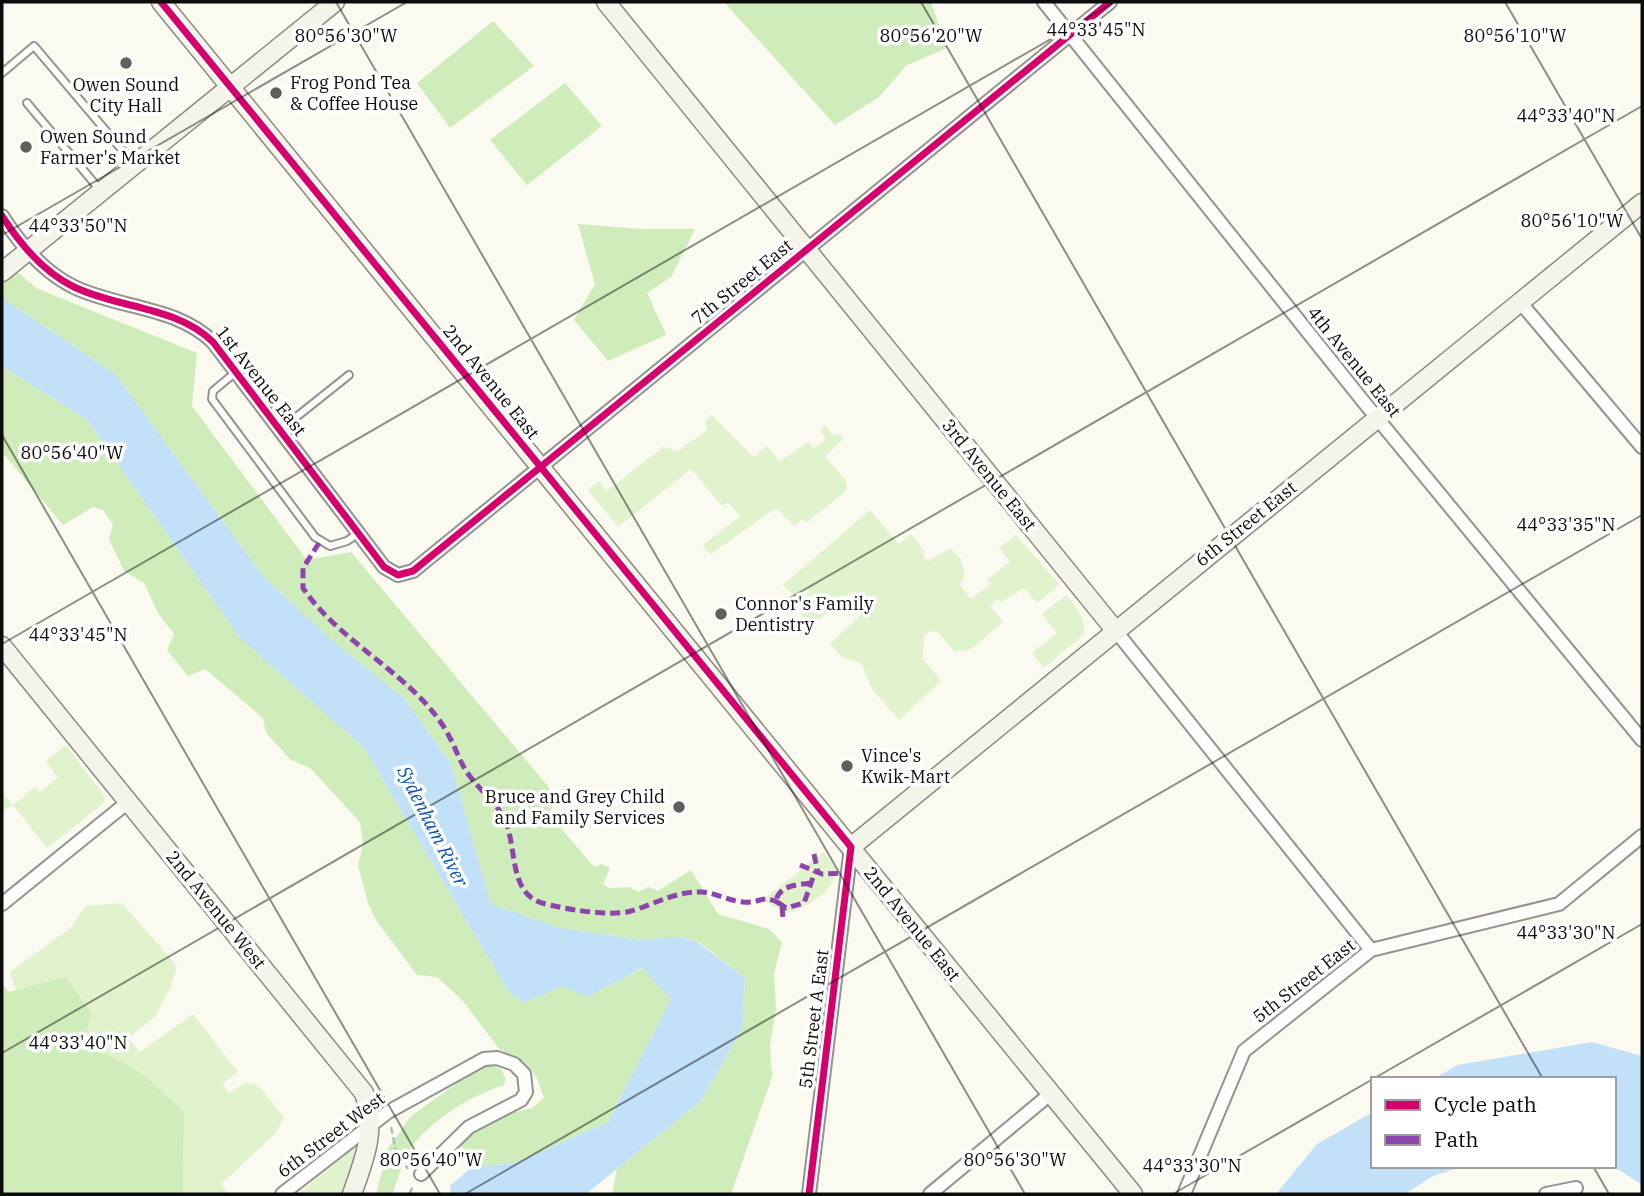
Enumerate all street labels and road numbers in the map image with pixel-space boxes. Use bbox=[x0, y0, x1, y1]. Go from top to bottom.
street label: 7th Street East bbox=[686, 234, 797, 329]
street label: 4th Avenue East bbox=[1303, 301, 1406, 422]
street label: 2nd Avenue East bbox=[438, 320, 545, 444]
street label: 1st Avenue East bbox=[211, 321, 312, 440]
street label: 3rd Avenue East bbox=[937, 414, 1042, 535]
street label: 6th Street East bbox=[1190, 476, 1301, 571]
street label: 2nd Avenue West bbox=[161, 846, 271, 974]
street label: 2nd Avenue East bbox=[859, 862, 966, 986]
street label: 5th Street East bbox=[1248, 933, 1360, 1028]
street label: 5th Street A East bbox=[794, 948, 833, 1090]
street label: 6th Street West bbox=[272, 1087, 389, 1182]

